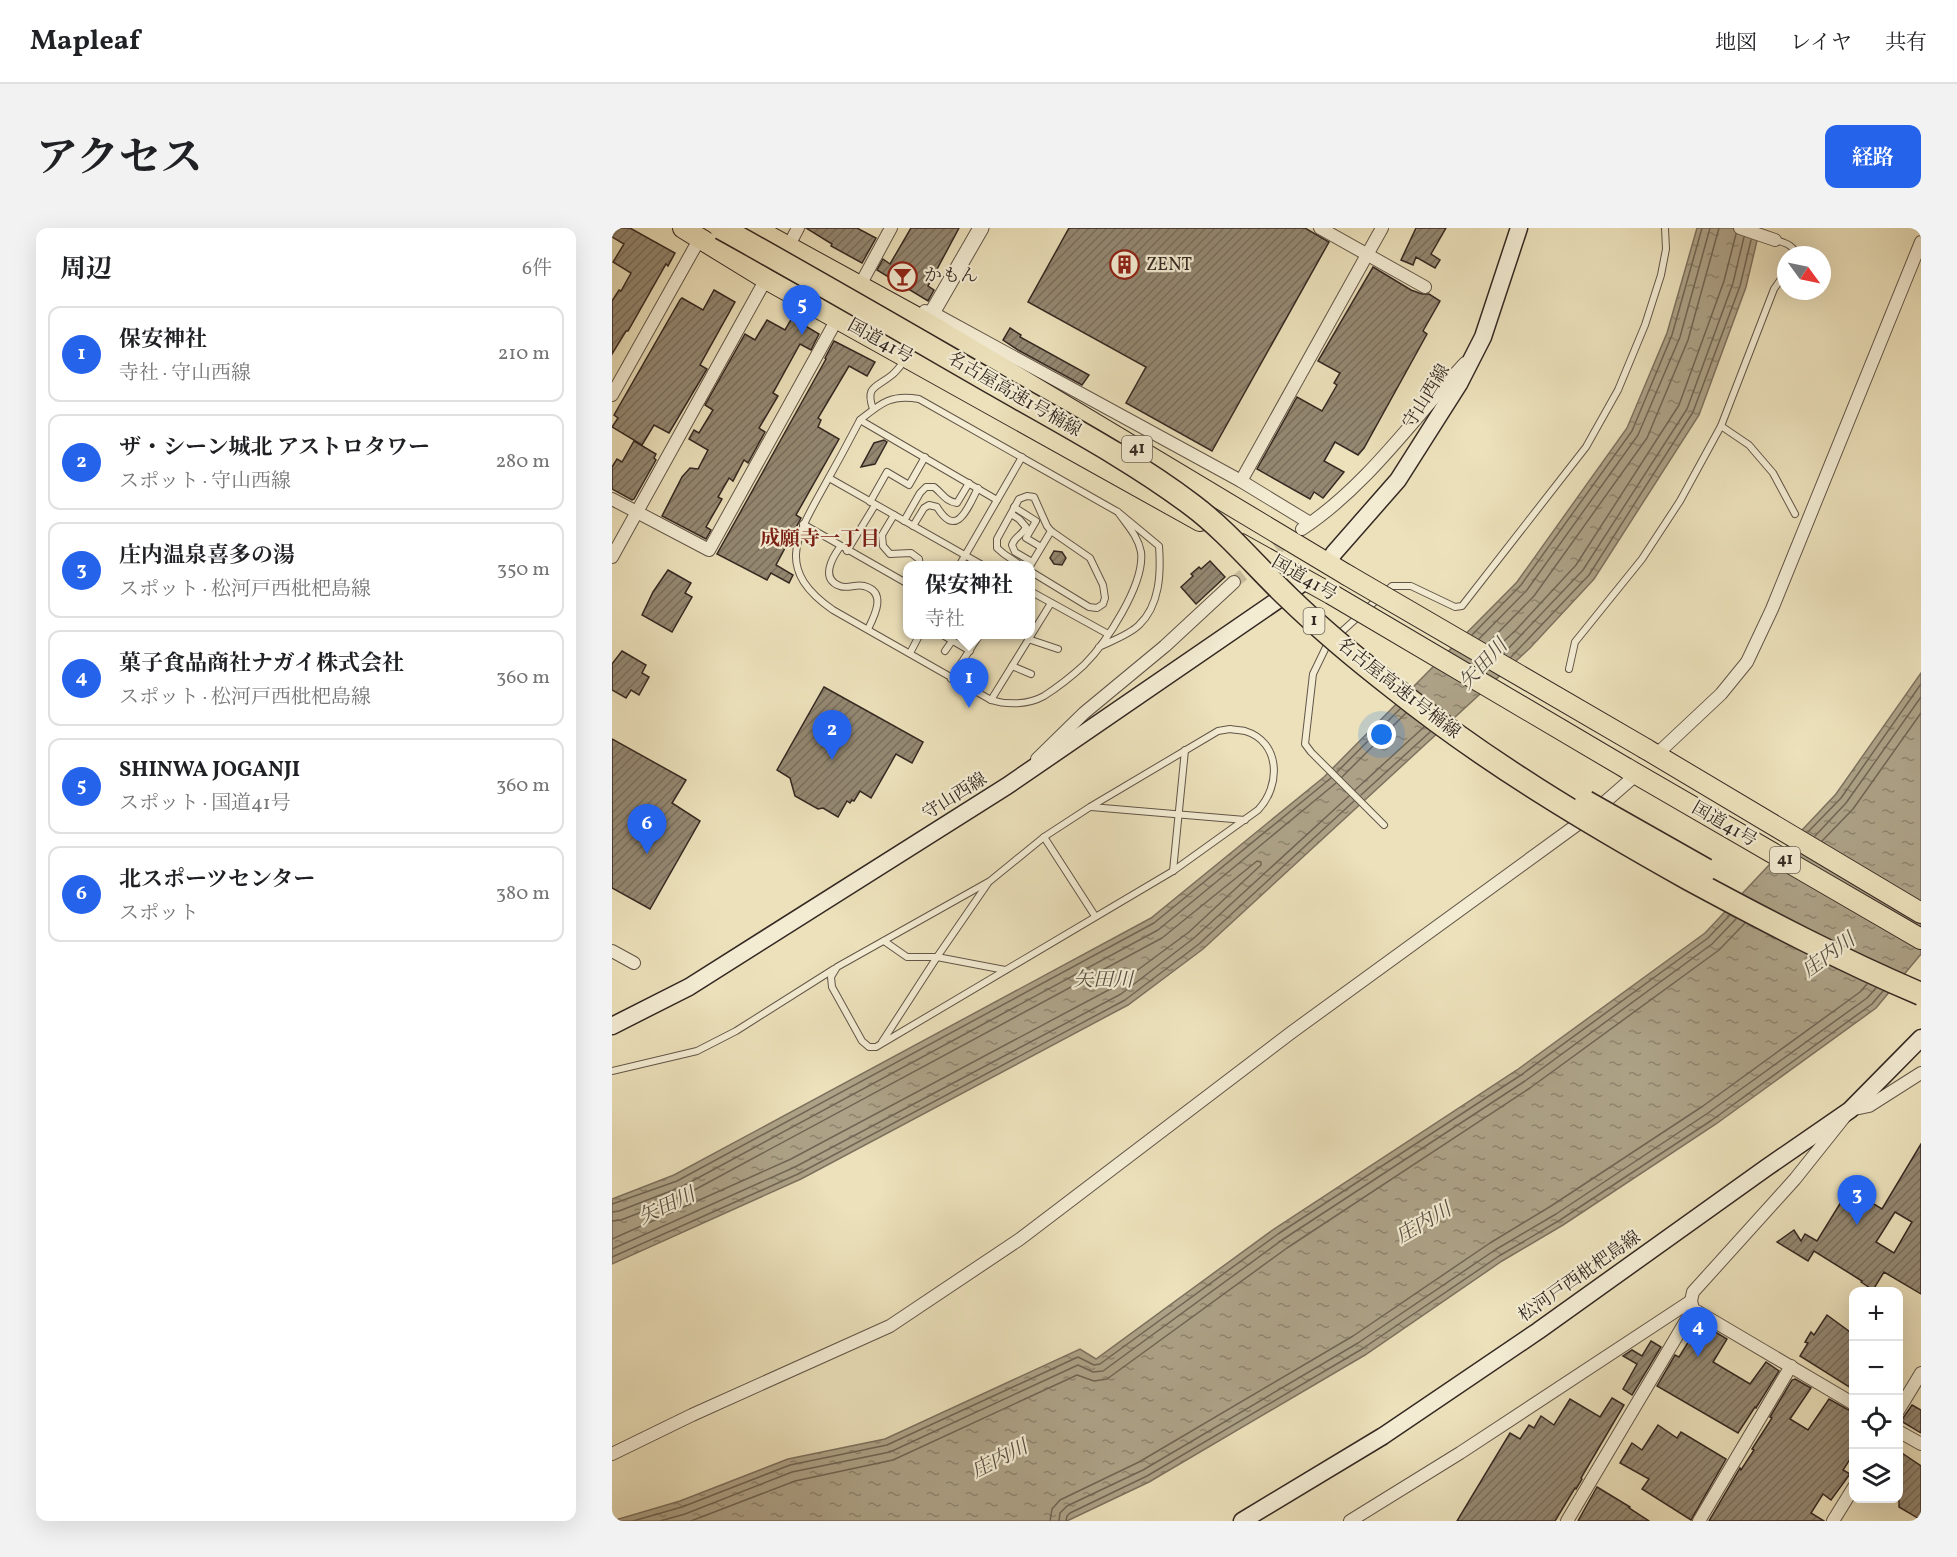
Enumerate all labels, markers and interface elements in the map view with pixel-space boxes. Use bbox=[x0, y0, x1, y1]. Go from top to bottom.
text: Mapleaf bbox=[30, 22, 140, 61]
text: 地図 bbox=[1715, 29, 1757, 58]
text: レイヤ bbox=[1790, 29, 1852, 58]
text: 共有 bbox=[1885, 29, 1927, 58]
button: 経路 bbox=[1825, 125, 1921, 188]
text: アクセス bbox=[36, 131, 203, 190]
north arrow bbox=[1777, 246, 1831, 300]
building icon: ZENT bbox=[1109, 249, 1141, 281]
text: 周辺 bbox=[60, 252, 112, 288]
place label: ZENT bbox=[1146, 253, 1193, 278]
text: 6件 bbox=[522, 255, 552, 283]
bar icon: かもん bbox=[887, 260, 919, 292]
place label: かもん bbox=[924, 264, 978, 289]
pin: 5 bbox=[782, 285, 822, 335]
street label: 国道41号 bbox=[843, 314, 917, 370]
text: 保安神社 bbox=[119, 325, 207, 356]
text: 1 bbox=[77, 340, 86, 368]
text: 210 m bbox=[498, 340, 550, 368]
street label: 名古屋高速1号楠線 bbox=[942, 346, 1086, 444]
text: 寺社 · 守山西線 bbox=[119, 360, 251, 388]
street label: 守山西線 bbox=[1397, 360, 1457, 434]
text: ザ・シーン城北 アストロタワー bbox=[119, 433, 430, 464]
road number: 41 bbox=[1122, 436, 1152, 462]
text: 2 bbox=[76, 448, 87, 476]
text: 280 m bbox=[495, 448, 550, 476]
text: スポット · 守山西線 bbox=[119, 468, 291, 496]
district label: 成願寺一丁目 bbox=[760, 526, 880, 554]
text: 庄内温泉喜多の湯 bbox=[119, 541, 295, 572]
street label: 国道41号 bbox=[1267, 550, 1341, 608]
text: 3 bbox=[76, 556, 87, 584]
text: 350 m bbox=[497, 556, 550, 584]
popup bbox=[903, 561, 1035, 639]
text: 保安神社 bbox=[925, 571, 1013, 602]
text: スポット · 松河戸西枇杷島線 bbox=[119, 576, 371, 604]
text: 寺社 bbox=[925, 606, 965, 634]
road number: 1 bbox=[1304, 608, 1324, 634]
water label: 矢田川 bbox=[1453, 632, 1516, 696]
street label: 名古屋高速1号楠線 bbox=[1331, 633, 1465, 745]
text: 菓子食品商社ナガイ株式会社 bbox=[119, 649, 404, 680]
pin: 1 bbox=[950, 658, 988, 708]
text: 4 bbox=[75, 664, 88, 692]
text: 360 m bbox=[496, 664, 550, 692]
text: スポット · 松河戸西枇杷島線 bbox=[119, 684, 371, 712]
pin: 2 bbox=[812, 710, 852, 760]
your location bbox=[1367, 720, 1396, 749]
text: SHINWA JOGANJI bbox=[119, 755, 300, 786]
street label: 守山西線 bbox=[918, 767, 992, 827]
text: 5 bbox=[77, 772, 86, 800]
text: 360 m bbox=[496, 772, 550, 800]
text: スポット · 国道41号 bbox=[119, 790, 291, 818]
street label: 国道41号 bbox=[1687, 796, 1761, 854]
pin: 6 bbox=[627, 804, 666, 854]
road number: 41 bbox=[1770, 847, 1800, 873]
text: 北スポーツセンター bbox=[119, 865, 315, 896]
text: 6 bbox=[76, 880, 87, 908]
text: 380 m bbox=[496, 880, 550, 908]
text: スポット bbox=[119, 900, 199, 928]
water label: 庄内川 bbox=[1797, 926, 1863, 985]
water label: 矢田川 bbox=[1073, 967, 1135, 995]
pin: 3 bbox=[1838, 1176, 1876, 1225]
water label: 矢田川 bbox=[634, 1181, 702, 1232]
water label: 庄内川 bbox=[1391, 1196, 1459, 1251]
street label: 松河戸西枇杷島線 bbox=[1514, 1225, 1646, 1329]
map controls bbox=[1849, 1287, 1903, 1503]
button: + bbox=[1849, 1287, 1903, 1341]
pin: 4 bbox=[1678, 1308, 1718, 1357]
button: − bbox=[1849, 1341, 1903, 1395]
button: locate bbox=[1849, 1395, 1903, 1449]
water label: 庄内川 bbox=[967, 1433, 1035, 1486]
button: layers bbox=[1849, 1449, 1903, 1503]

